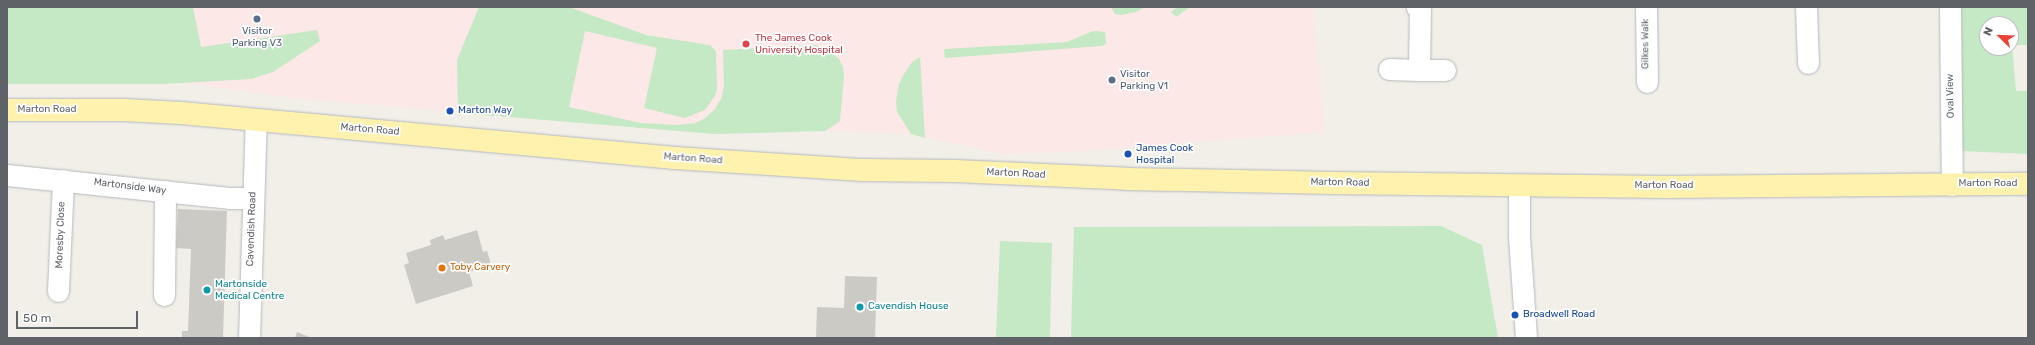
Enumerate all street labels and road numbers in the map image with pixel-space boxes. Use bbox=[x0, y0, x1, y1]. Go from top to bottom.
street label: Gilkes Walk bbox=[1640, 19, 1652, 69]
street label: Oval View bbox=[1945, 73, 1957, 119]
street label: Marton Road bbox=[17, 104, 77, 116]
street label: Marton Road bbox=[340, 121, 400, 139]
street label: Marton Road bbox=[663, 151, 723, 167]
street label: Marton Road bbox=[986, 166, 1046, 182]
street label: Marton Road bbox=[1310, 176, 1370, 190]
street label: Martonside Way bbox=[93, 177, 167, 197]
street label: Marton Road bbox=[1958, 178, 2018, 190]
street label: Marton Road bbox=[1634, 180, 1694, 192]
street label: Cavendish Road bbox=[245, 191, 259, 267]
street label: Moresby Close bbox=[54, 201, 68, 269]

